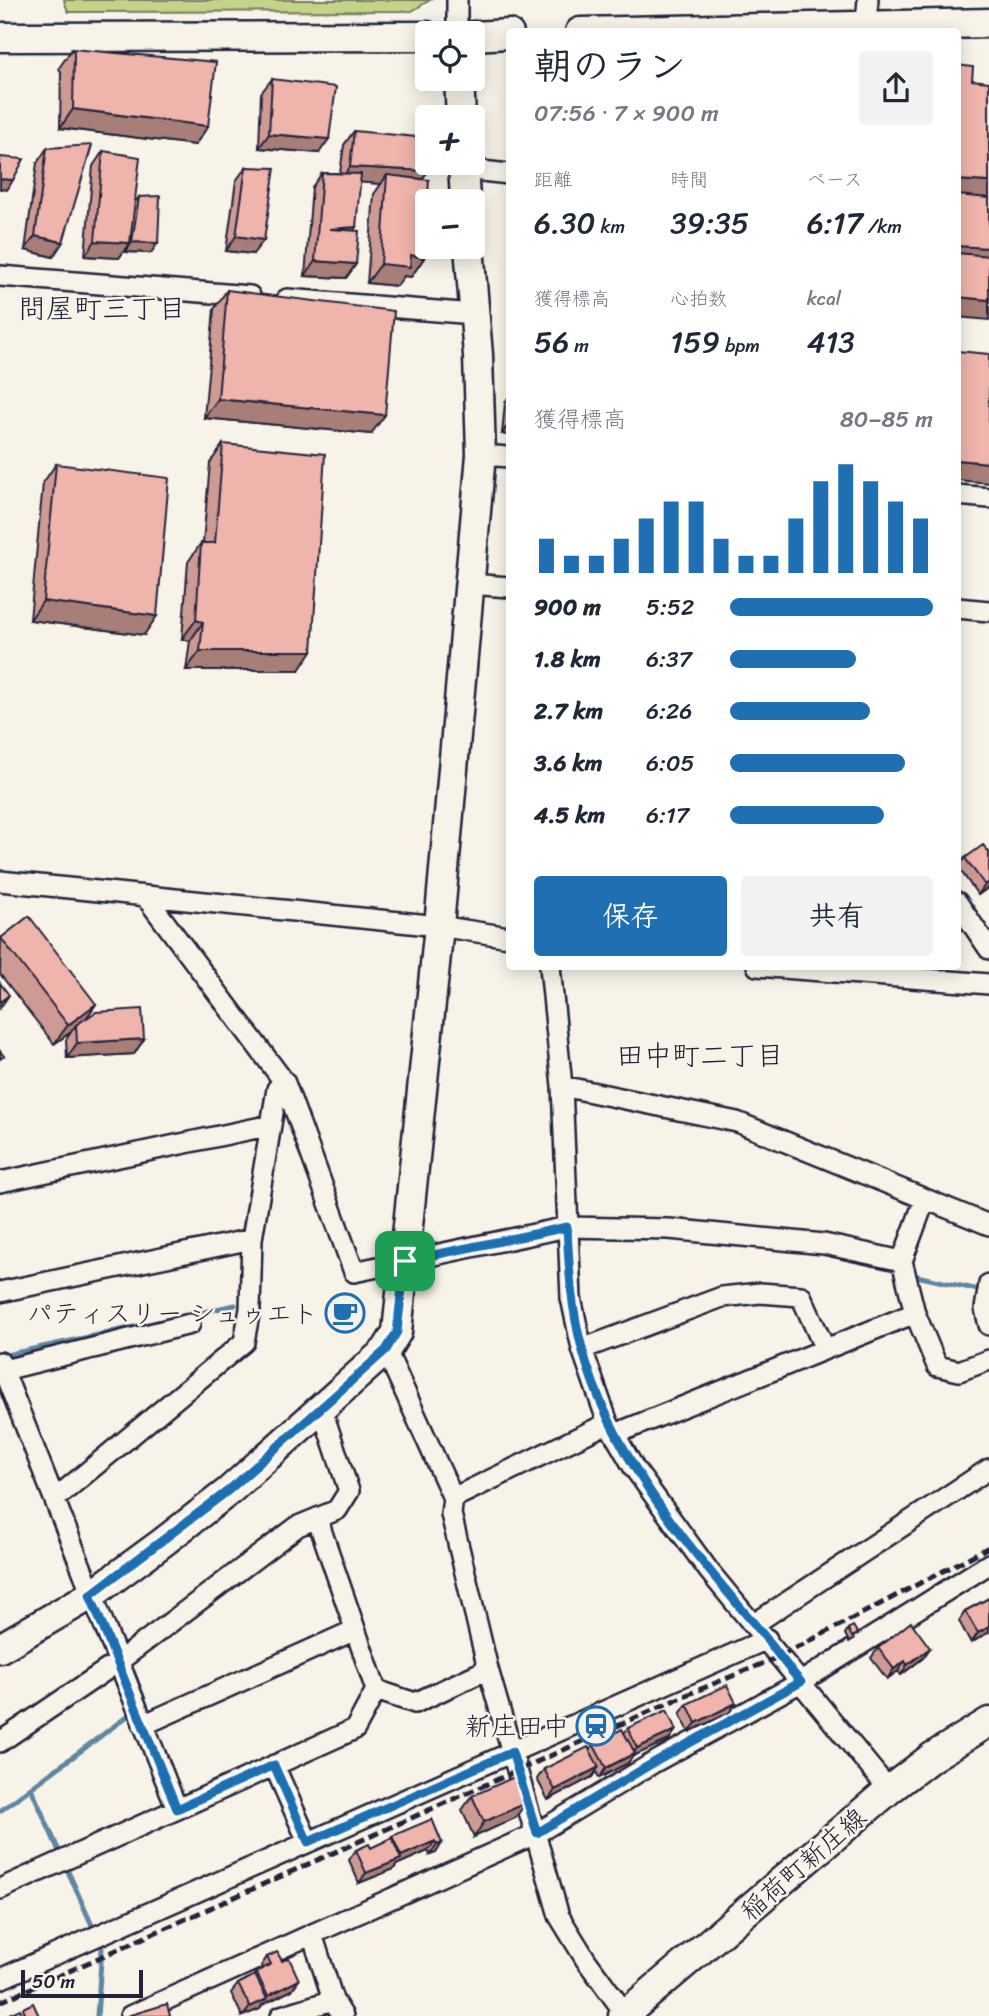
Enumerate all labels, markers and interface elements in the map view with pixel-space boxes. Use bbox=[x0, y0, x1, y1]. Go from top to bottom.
map controls bbox=[415, 21, 485, 259]
button: locate bbox=[415, 21, 485, 91]
text: 朝のラン bbox=[534, 33, 686, 100]
button: share bbox=[859, 51, 933, 125]
text: 07:56 · 7 × 900 m bbox=[534, 93, 719, 134]
button: + bbox=[415, 105, 485, 175]
text: 距離 bbox=[534, 163, 572, 196]
text: 時間 bbox=[670, 163, 708, 196]
text: ペース bbox=[807, 163, 863, 196]
button: − bbox=[415, 189, 485, 259]
text: 6.30 bbox=[534, 196, 596, 250]
text: 39:35 bbox=[670, 196, 749, 250]
text: 6:17 bbox=[807, 196, 863, 250]
text: km bbox=[596, 210, 625, 243]
text: /km bbox=[863, 210, 902, 243]
text: 獲得標高 bbox=[534, 282, 610, 315]
text: 心拍数 bbox=[670, 282, 727, 315]
text: kcal bbox=[807, 282, 841, 315]
district label: 問屋町三丁目 bbox=[18, 284, 186, 333]
text: 56 bbox=[534, 315, 569, 369]
text: 159 bbox=[670, 315, 720, 369]
text: 413 bbox=[807, 315, 855, 369]
text: m bbox=[569, 329, 589, 362]
text: bpm bbox=[720, 329, 760, 362]
text: 獲得標高 bbox=[534, 399, 626, 440]
text: 80–85 m bbox=[840, 399, 933, 440]
text: 900 m bbox=[534, 587, 601, 628]
text: 5:52 bbox=[646, 587, 694, 628]
text: 1.8 km bbox=[534, 639, 601, 680]
text: 6:37 bbox=[646, 639, 692, 680]
text: 2.7 km bbox=[534, 691, 603, 732]
text: 6:26 bbox=[646, 691, 692, 732]
text: 3.6 km bbox=[534, 743, 603, 784]
text: 6:05 bbox=[646, 743, 695, 784]
text: 4.5 km bbox=[534, 795, 605, 836]
text: 6:17 bbox=[646, 795, 689, 836]
button: 保存 bbox=[534, 876, 727, 956]
button: 共有 bbox=[741, 876, 933, 956]
district label: 田中町二丁目 bbox=[616, 1031, 784, 1080]
pin bbox=[375, 1231, 435, 1291]
icon: arrive bbox=[386, 1242, 424, 1280]
place label: パティスリー シュゥエト bbox=[27, 1290, 318, 1336]
cafe icon: パティスリー シュゥエト bbox=[324, 1292, 366, 1334]
place label: 新庄田中 bbox=[465, 1703, 569, 1749]
station icon: 新庄田中 bbox=[575, 1705, 617, 1747]
street label: 稲荷町新庄線 bbox=[729, 1795, 877, 1933]
text: 50 m bbox=[32, 1965, 75, 1998]
scale bar bbox=[21, 1967, 144, 1999]

